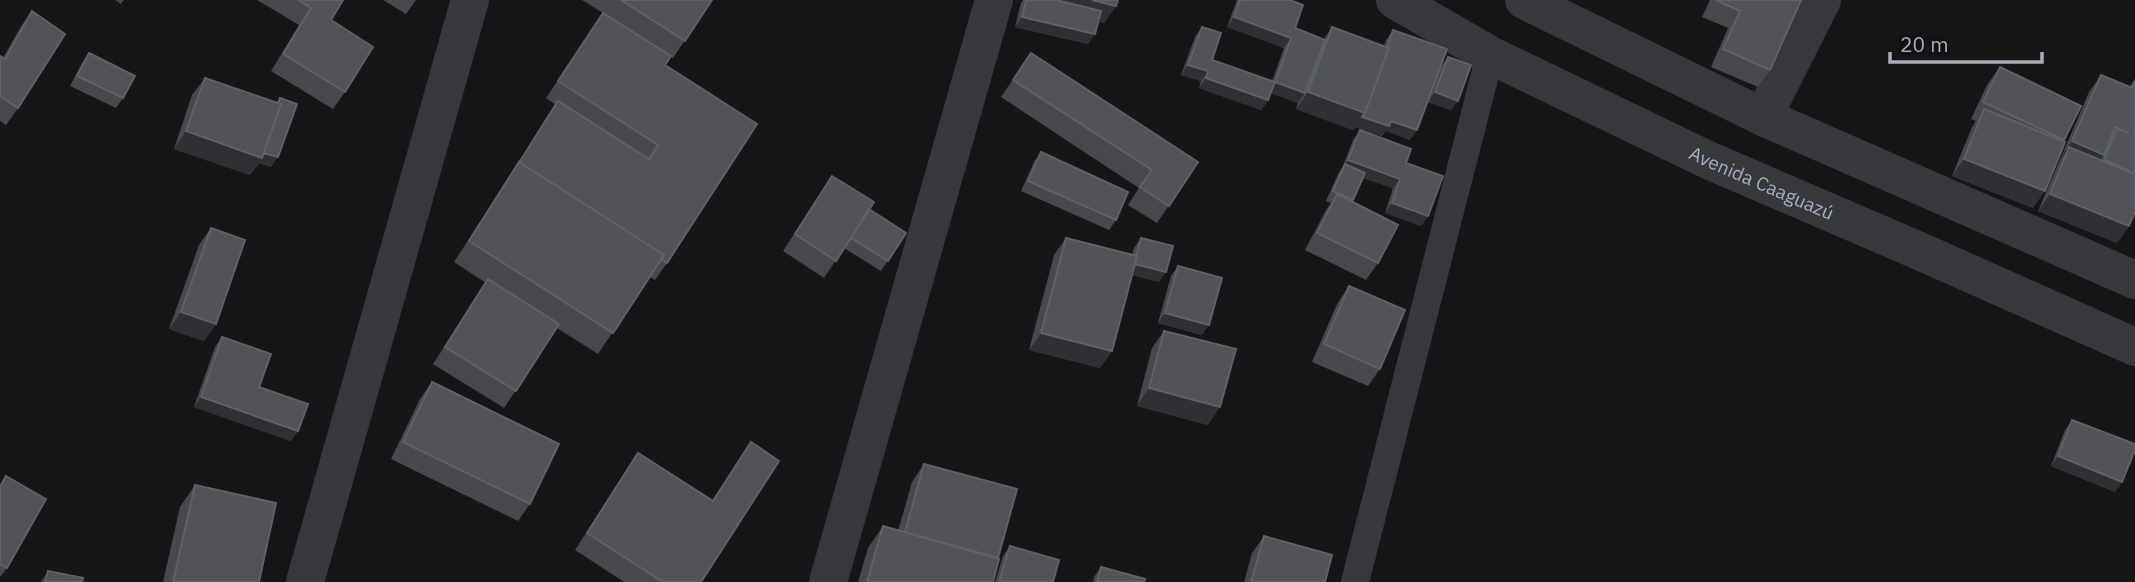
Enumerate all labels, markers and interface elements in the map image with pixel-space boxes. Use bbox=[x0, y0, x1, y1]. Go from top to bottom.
scale bar bbox=[1890, 21, 2042, 65]
text: 20 m bbox=[1900, 30, 1949, 58]
street label: Avenida Caaguazú bbox=[1685, 141, 1838, 225]

